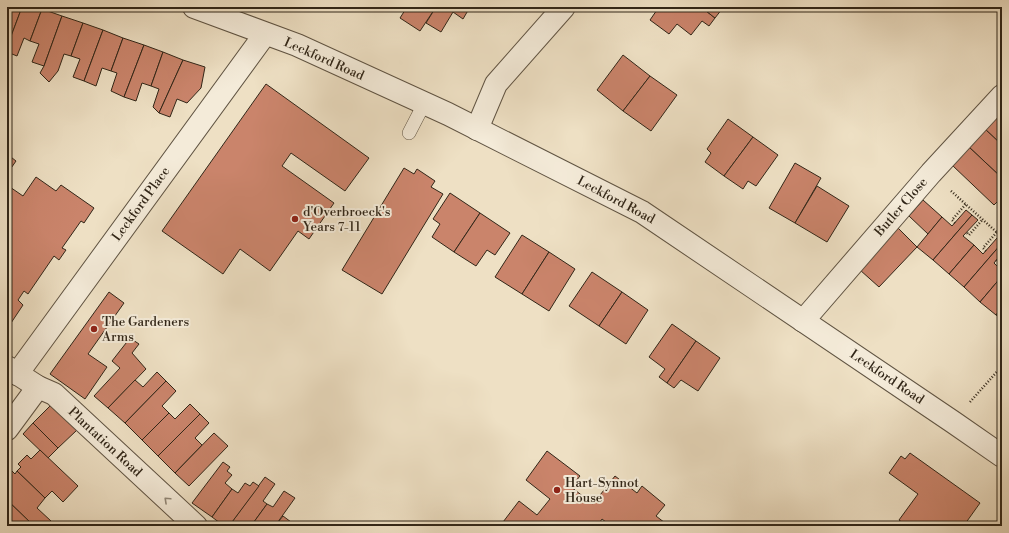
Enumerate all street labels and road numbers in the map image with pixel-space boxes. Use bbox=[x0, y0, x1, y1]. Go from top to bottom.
street label: Leckford Road bbox=[281, 34, 367, 84]
street label: Leckford Place bbox=[109, 163, 174, 244]
street label: Leckford Road bbox=[574, 173, 658, 228]
street label: Butler Close bbox=[871, 174, 931, 240]
street label: Leckford Road bbox=[847, 346, 928, 408]
street label: Plantation Road bbox=[65, 404, 146, 481]

